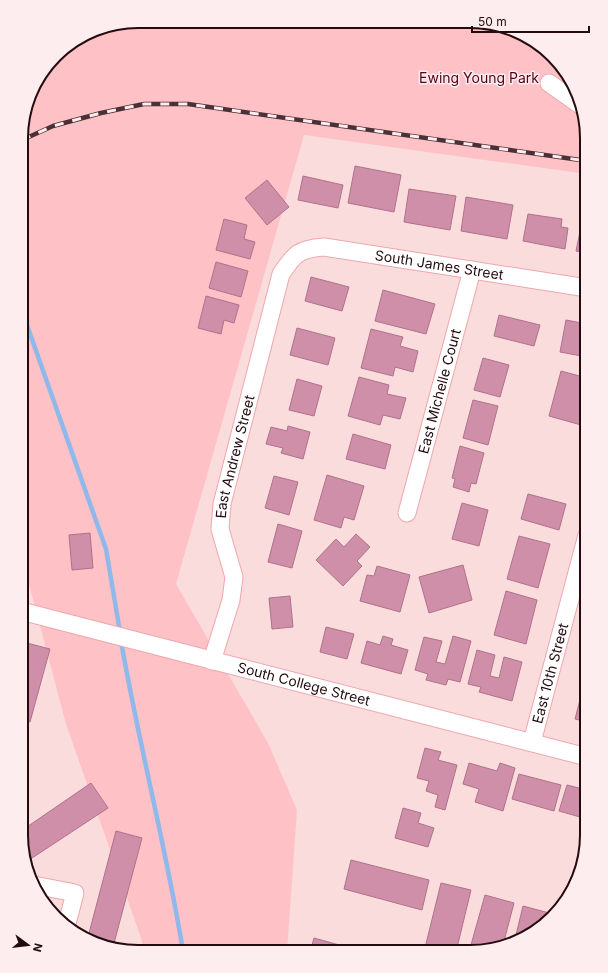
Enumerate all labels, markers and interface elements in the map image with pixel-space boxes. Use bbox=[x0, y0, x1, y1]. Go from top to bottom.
scale bar bbox=[472, 8, 589, 34]
text: 50 m bbox=[478, 14, 507, 29]
park label: Ewing Young Park bbox=[419, 69, 539, 86]
street label: South James Street bbox=[374, 246, 505, 283]
street label: East Michelle Court bbox=[414, 326, 464, 455]
street label: East Andrew Street bbox=[212, 393, 258, 519]
street label: East 10th Street bbox=[528, 621, 571, 725]
street label: South College Street bbox=[236, 658, 372, 709]
north arrow bbox=[8, 925, 48, 965]
text: N bbox=[30, 942, 46, 953]

